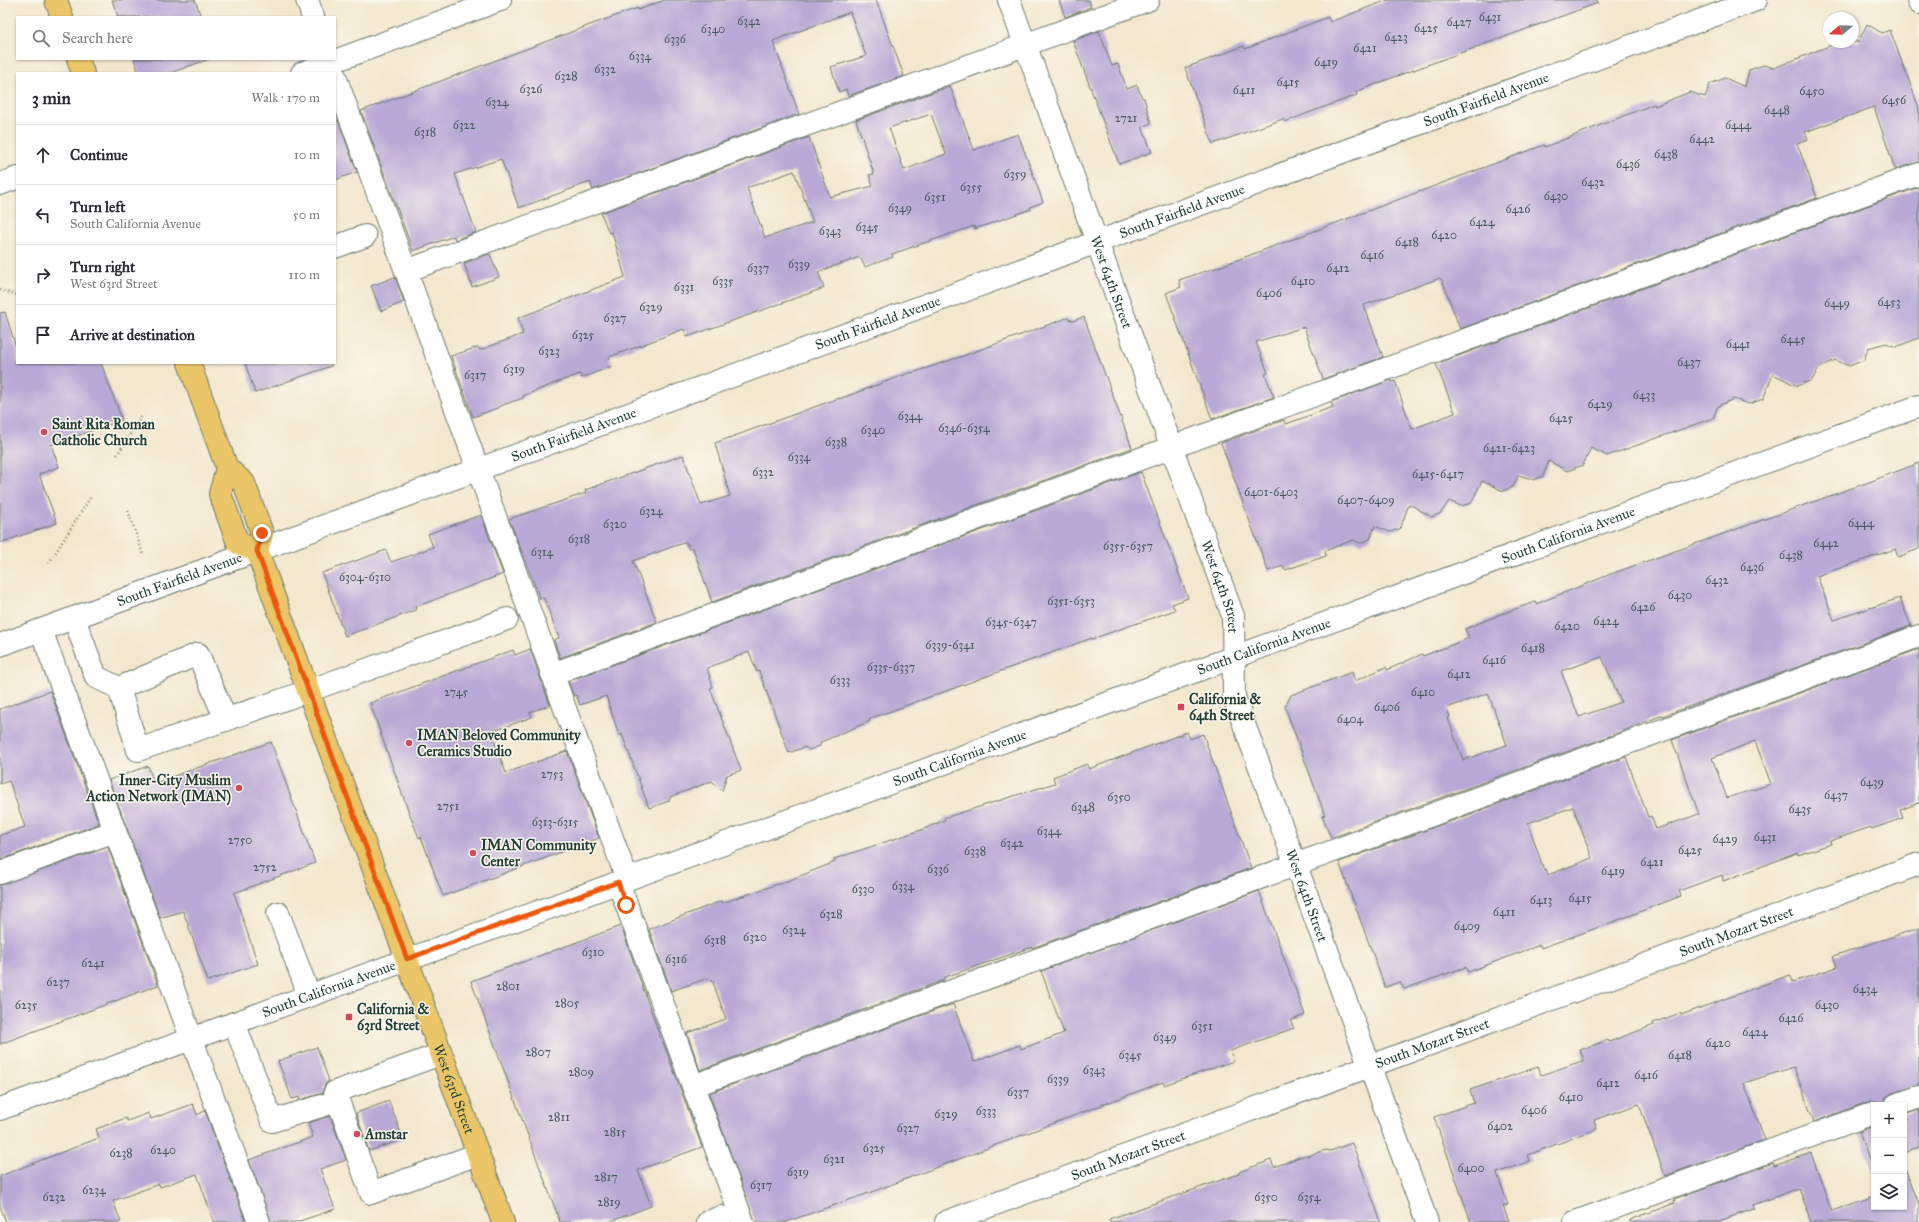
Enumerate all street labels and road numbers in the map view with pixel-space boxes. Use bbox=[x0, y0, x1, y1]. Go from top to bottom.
street label: South Fairfield Avenue bbox=[1421, 69, 1551, 130]
street label: South Fairfield Avenue bbox=[1117, 181, 1247, 242]
street label: West 64th Street bbox=[1086, 233, 1136, 331]
street label: South Fairfield Avenue bbox=[813, 292, 943, 354]
street label: South Fairfield Avenue bbox=[509, 404, 639, 466]
street label: South California Avenue bbox=[1499, 503, 1638, 567]
street label: West 64th Street bbox=[1197, 538, 1241, 633]
street label: South Fairfield Avenue bbox=[114, 549, 245, 610]
street label: South California Avenue bbox=[1195, 614, 1333, 679]
street label: South California Avenue bbox=[891, 726, 1029, 790]
street label: West 64th Street bbox=[1282, 847, 1331, 944]
street label: South Mozart Street bbox=[1677, 903, 1796, 960]
street label: South California Avenue bbox=[260, 957, 398, 1021]
street label: South Mozart Street bbox=[1373, 1015, 1492, 1072]
street label: West 63rd Street bbox=[429, 1042, 478, 1136]
street label: South Mozart Street bbox=[1069, 1127, 1188, 1184]

